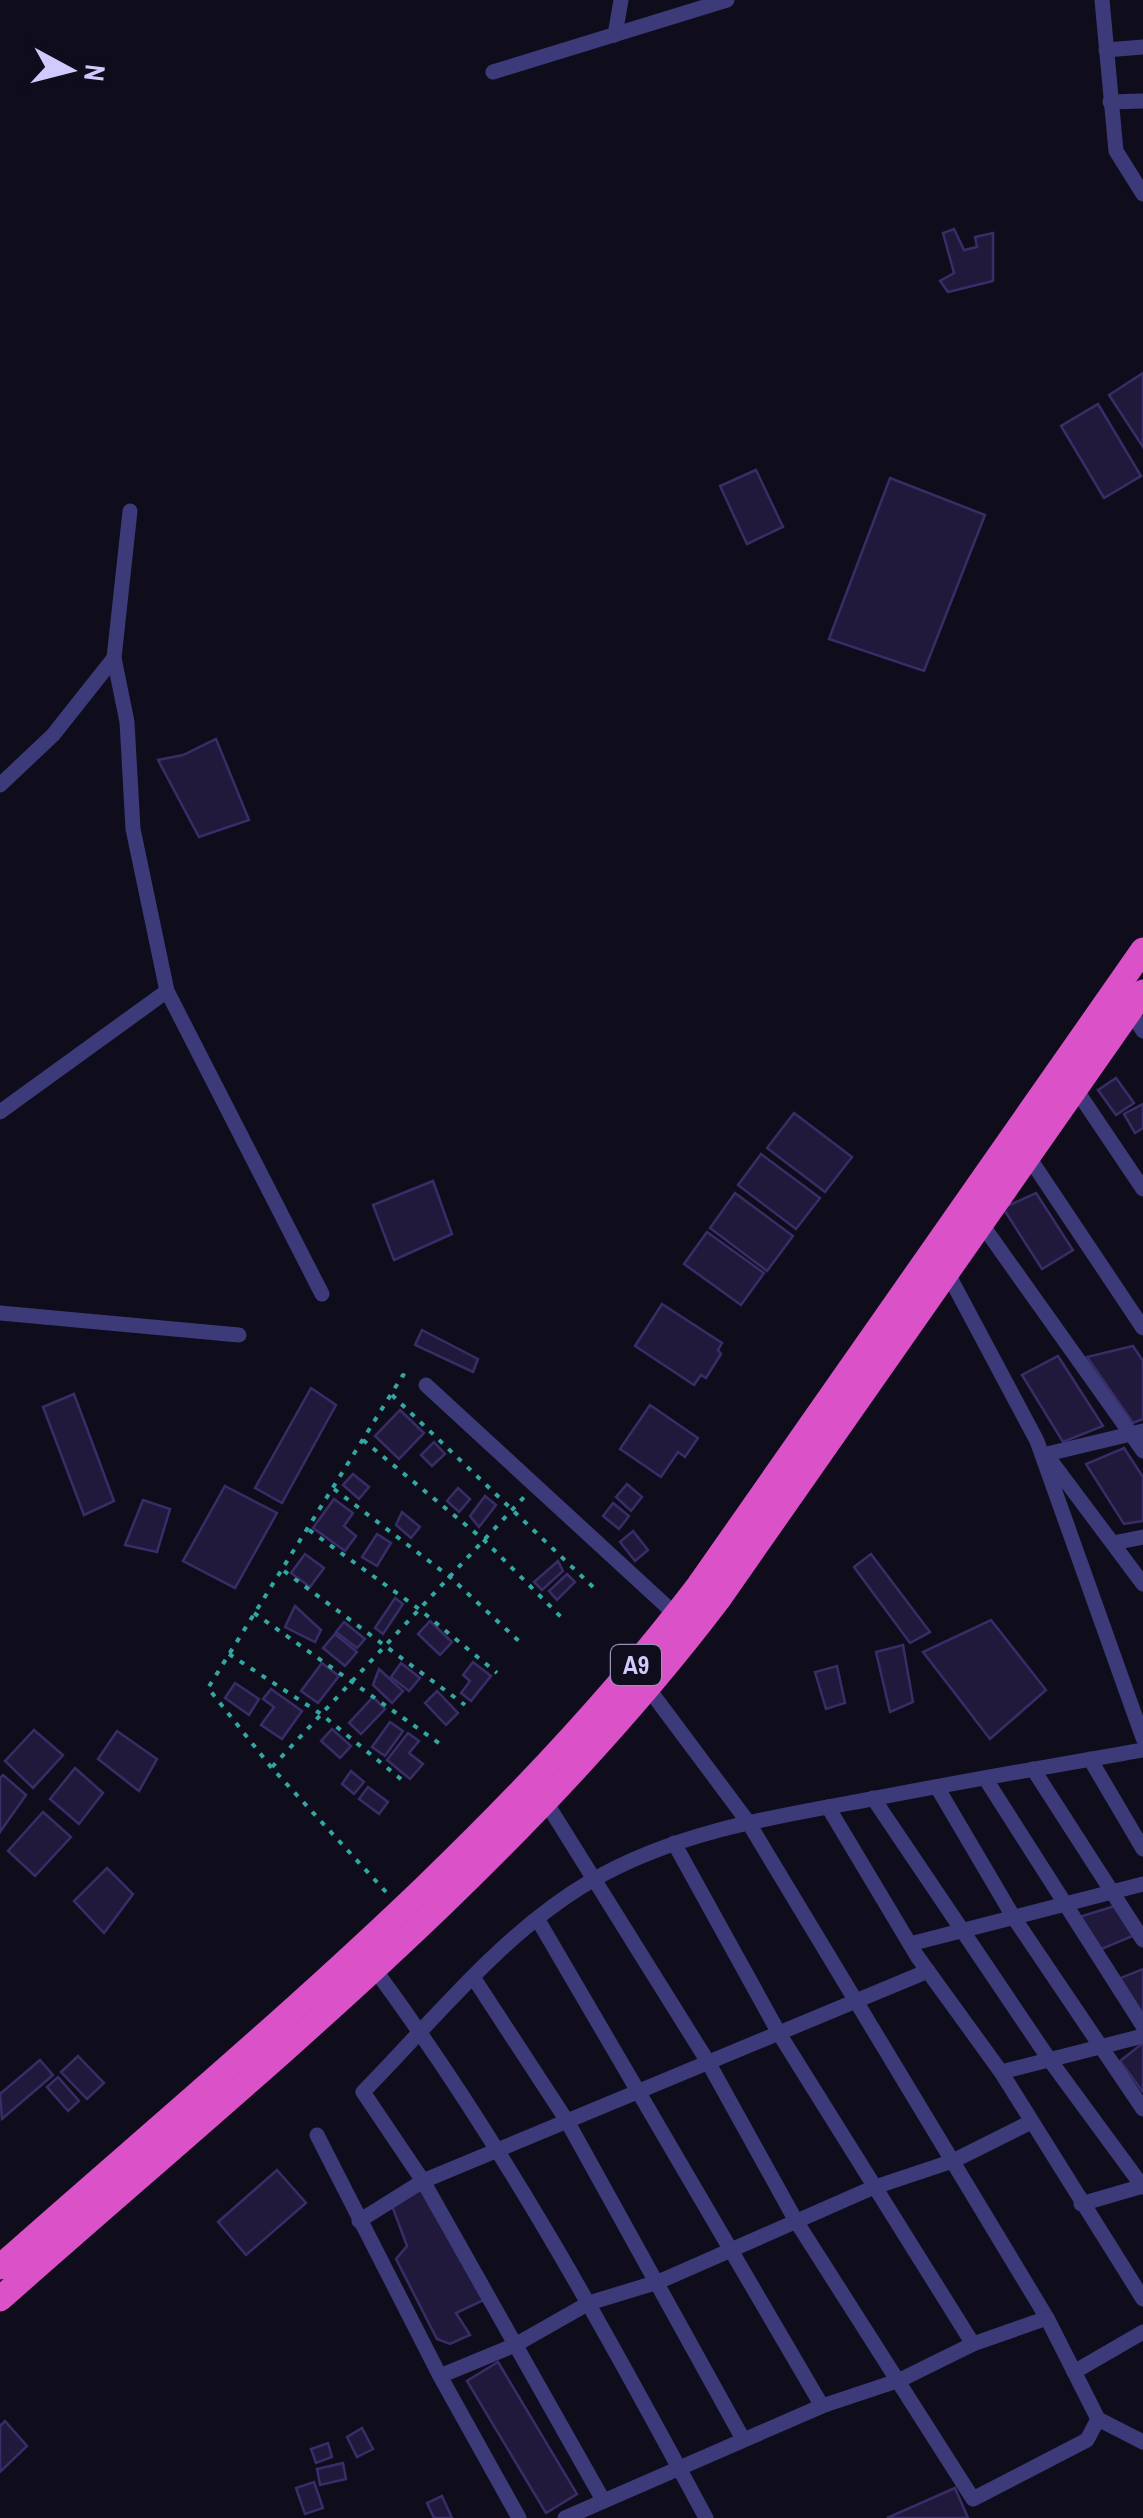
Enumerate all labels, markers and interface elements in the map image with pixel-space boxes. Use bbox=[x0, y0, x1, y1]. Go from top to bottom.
north arrow bbox=[20, 20, 120, 120]
text: N bbox=[75, 63, 115, 84]
road number: A9 bbox=[611, 1645, 661, 1685]

